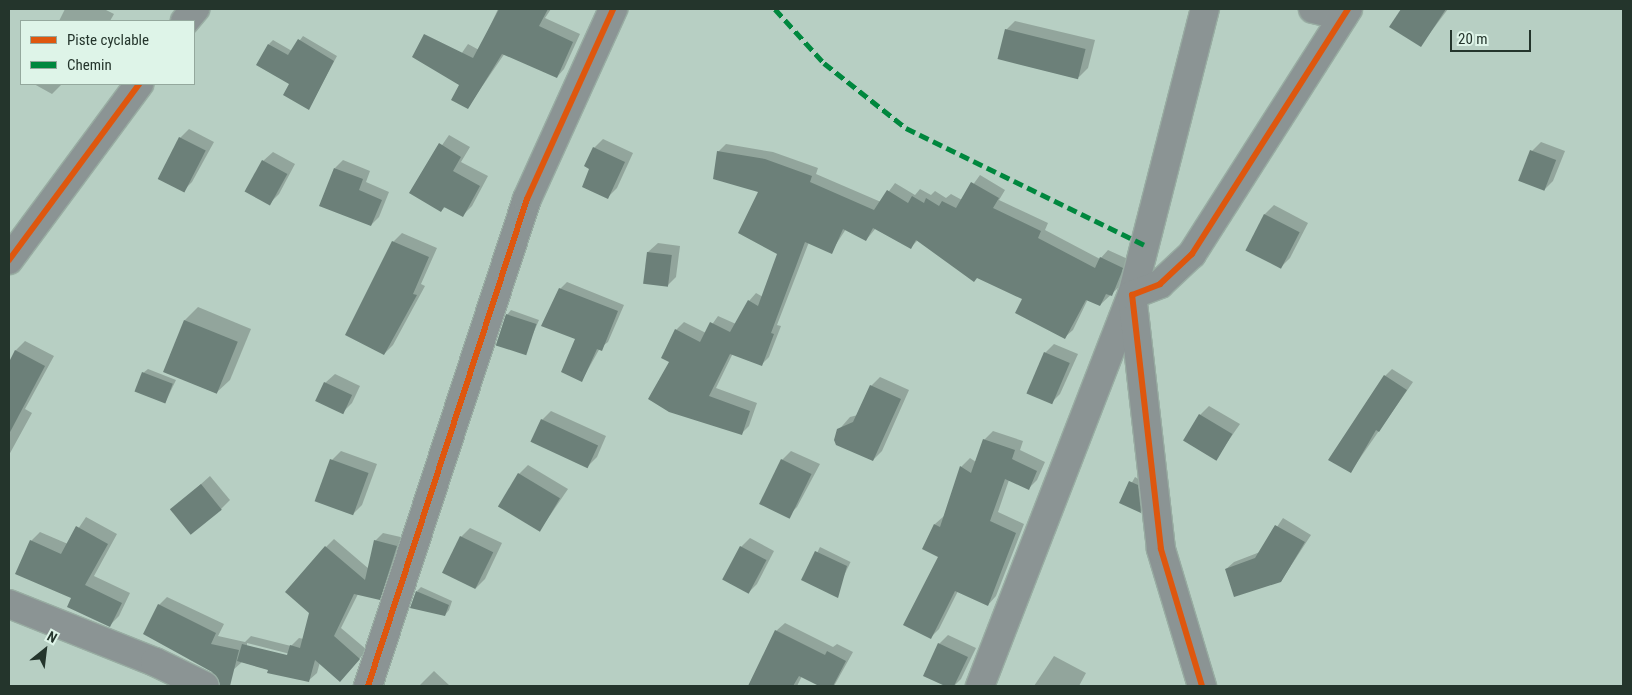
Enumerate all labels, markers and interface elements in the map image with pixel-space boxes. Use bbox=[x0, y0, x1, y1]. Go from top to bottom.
legend bbox=[20, 20, 195, 85]
scale bar bbox=[1452, 20, 1533, 52]
text: 20 m bbox=[1458, 30, 1488, 48]
text: Piste cyclable bbox=[67, 31, 149, 49]
text: Chemin bbox=[67, 56, 112, 74]
north arrow bbox=[20, 625, 70, 675]
text: N bbox=[45, 628, 60, 646]

